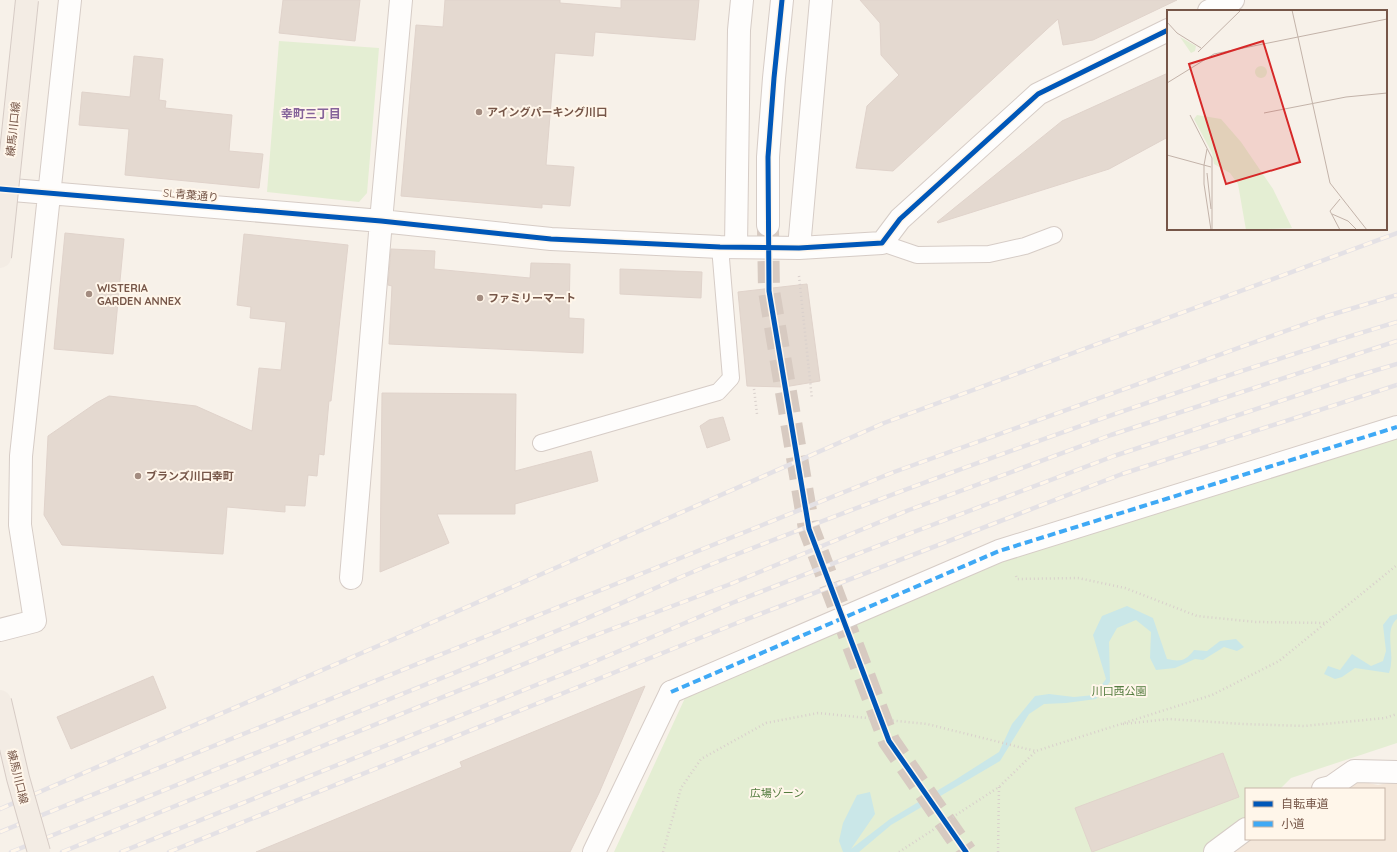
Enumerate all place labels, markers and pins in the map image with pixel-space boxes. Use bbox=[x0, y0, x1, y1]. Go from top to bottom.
place label: アイングパーキング川口 bbox=[487, 105, 607, 119]
marker: アイングパーキング川口 bbox=[474, 107, 484, 117]
place label: WISTERIA GARDEN ANNEX bbox=[97, 281, 181, 308]
marker: WISTERIA GARDEN ANNEX bbox=[84, 289, 94, 299]
place label: ファミリーマート bbox=[488, 291, 576, 305]
marker: ファミリーマート bbox=[475, 293, 485, 303]
place label: ブランズ川口幸町 bbox=[146, 469, 234, 483]
marker: ブランズ川口幸町 bbox=[133, 471, 143, 481]

